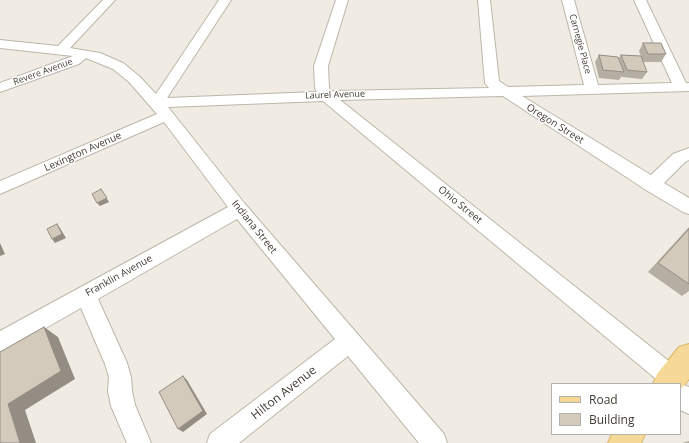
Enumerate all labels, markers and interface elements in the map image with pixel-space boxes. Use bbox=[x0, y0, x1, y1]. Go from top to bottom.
street label: Carnegie Place bbox=[567, 13, 593, 75]
street label: Revere Avenue bbox=[12, 56, 74, 88]
street label: Laurel Avenue bbox=[305, 89, 365, 101]
street label: Oregon Street bbox=[524, 102, 586, 146]
street label: Lexington Avenue bbox=[43, 130, 123, 174]
street label: Ohio Street bbox=[436, 184, 484, 226]
street label: Indiana Street bbox=[229, 198, 279, 256]
street label: Franklin Avenue bbox=[83, 253, 155, 299]
street label: Hilton Avenue bbox=[249, 363, 319, 423]
legend bbox=[551, 383, 681, 435]
text: Road bbox=[589, 391, 618, 408]
text: Building bbox=[589, 411, 634, 428]

